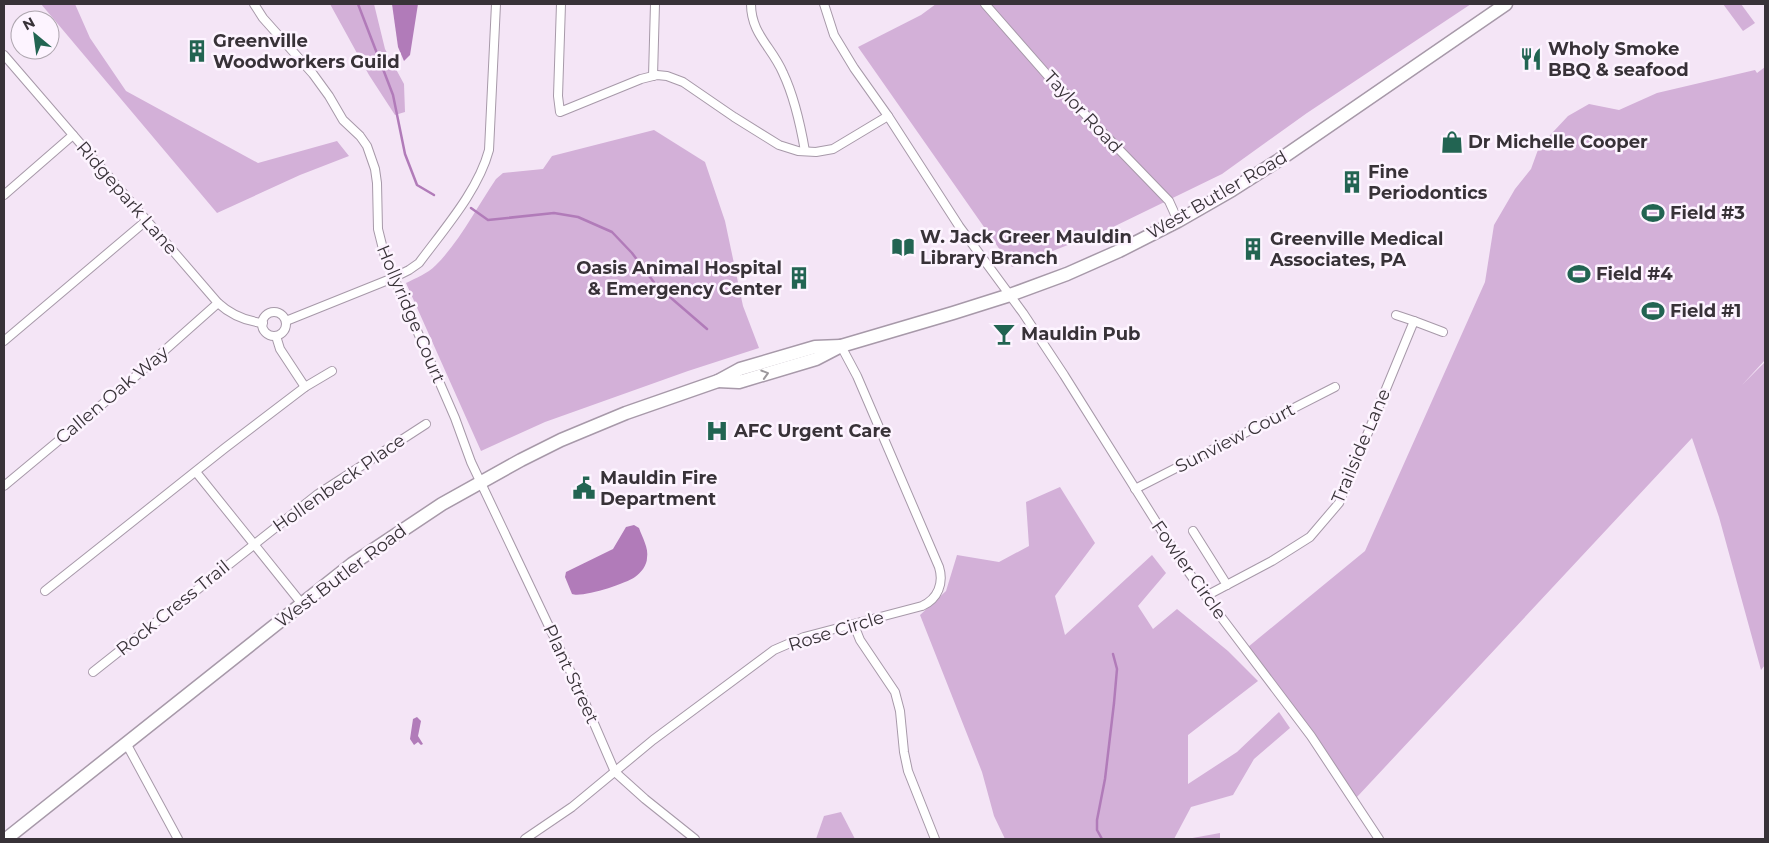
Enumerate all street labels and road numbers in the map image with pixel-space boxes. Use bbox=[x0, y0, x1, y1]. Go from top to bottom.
street label: Taylor Road bbox=[1039, 66, 1127, 158]
street label: Ridgepark Lane bbox=[72, 137, 182, 259]
street label: West Butler Road bbox=[1143, 146, 1291, 244]
street label: Hollyridge Court bbox=[372, 242, 450, 386]
street label: Callen Oak Way bbox=[51, 341, 173, 449]
street label: Trailside Lane bbox=[1327, 385, 1395, 507]
street label: Sunview Court bbox=[1171, 398, 1299, 478]
street label: Hollenbeck Place bbox=[269, 429, 409, 537]
street label: Fowler Circle bbox=[1147, 516, 1231, 624]
street label: West Butler Road bbox=[271, 520, 411, 632]
street label: Rock Cress Trail bbox=[112, 556, 234, 660]
street label: Rose Circle bbox=[785, 606, 887, 656]
street label: Plant Street bbox=[538, 621, 604, 727]

